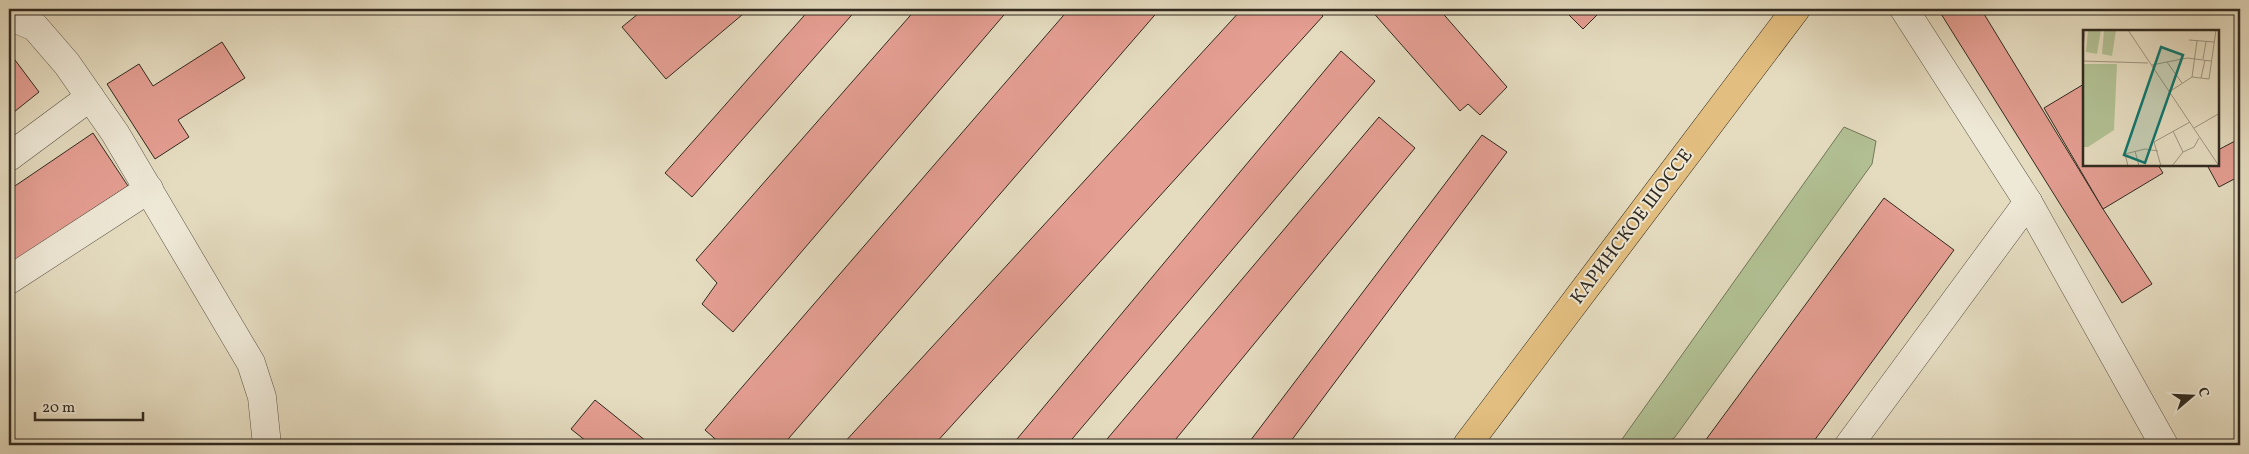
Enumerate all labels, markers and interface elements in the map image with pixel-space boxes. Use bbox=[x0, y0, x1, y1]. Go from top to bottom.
inset map bbox=[2083, 30, 2219, 166]
street label: КАРИНСКОЕ ШОССЕ bbox=[1565, 144, 1699, 310]
north arrow bbox=[2166, 372, 2216, 422]
text: С bbox=[2192, 385, 2213, 400]
scale bar bbox=[35, 389, 142, 421]
text: 20 m bbox=[42, 398, 75, 419]

